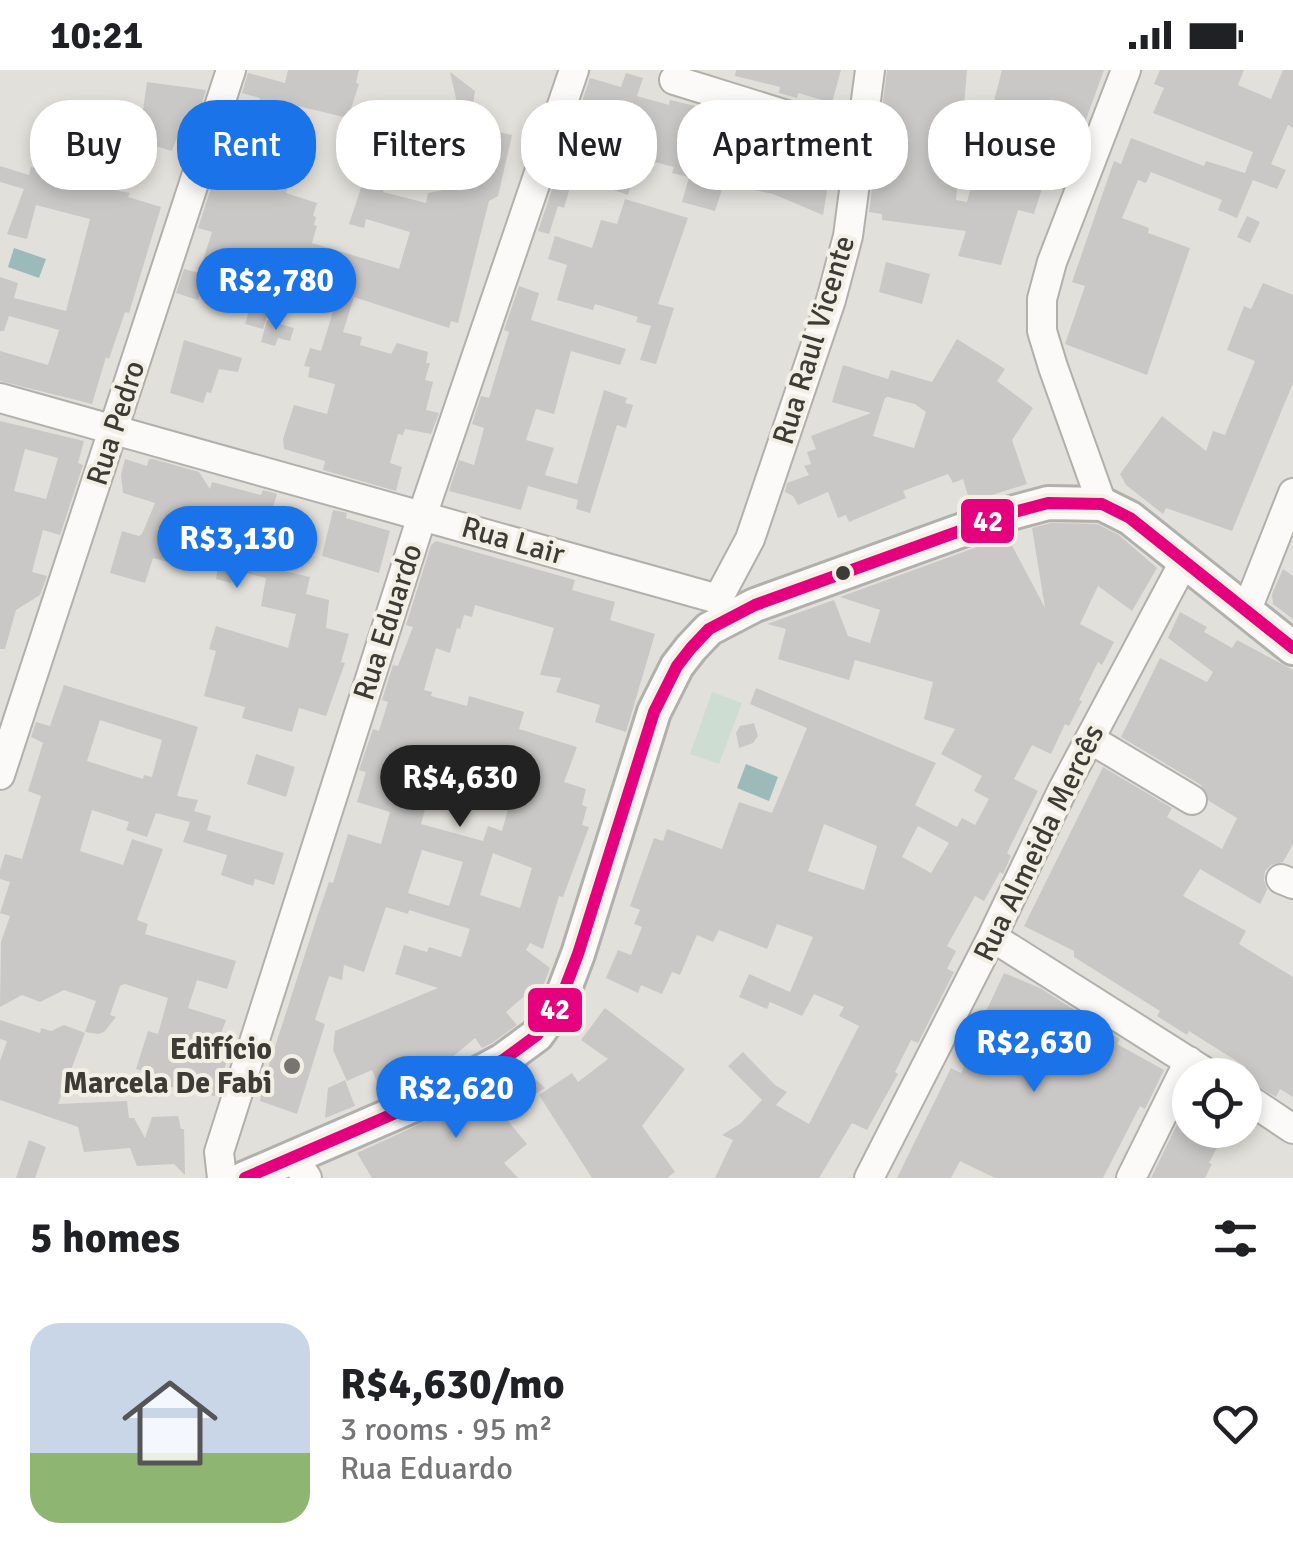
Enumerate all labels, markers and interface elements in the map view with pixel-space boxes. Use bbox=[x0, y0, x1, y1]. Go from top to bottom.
text: 10:21 bbox=[50, 12, 143, 59]
chip: Buy bbox=[30, 100, 157, 190]
chip: Rent bbox=[177, 100, 316, 190]
chip: Filters bbox=[336, 100, 501, 190]
chip: New bbox=[521, 100, 657, 190]
chip: Apartment bbox=[677, 100, 908, 190]
chip: House bbox=[928, 100, 1091, 190]
street label: Rua Raul Vicente bbox=[765, 231, 863, 449]
pin: R$2,780 bbox=[184, 248, 368, 333]
text: R$2,780 bbox=[218, 261, 334, 300]
street label: Rua Pedro bbox=[79, 356, 153, 490]
line badge: 42 bbox=[959, 497, 1016, 545]
text: 42 bbox=[973, 505, 1003, 539]
pin: R$3,130 bbox=[145, 506, 329, 591]
street label: Rua Lair bbox=[457, 509, 569, 573]
text: R$3,130 bbox=[179, 519, 295, 558]
street label: Rua Eduardo bbox=[345, 539, 431, 705]
unlabelled marker bbox=[833, 563, 853, 583]
street label: Rua Almeida Mercês bbox=[966, 718, 1112, 968]
pin: R$4,630 bbox=[368, 745, 552, 830]
text: R$4,630 bbox=[402, 758, 518, 797]
line badge: 42 bbox=[526, 986, 584, 1034]
text: 42 bbox=[540, 993, 570, 1027]
pin: R$2,630 bbox=[942, 1010, 1126, 1095]
text: R$2,630 bbox=[976, 1023, 1092, 1062]
place label: Edifício Marcela De Fabi bbox=[63, 1031, 272, 1102]
marker: Edifício Marcela De Fabi bbox=[281, 1055, 303, 1077]
pin: R$2,620 bbox=[364, 1056, 548, 1141]
map controls bbox=[1172, 1058, 1262, 1148]
button: locate bbox=[1172, 1058, 1262, 1148]
text: R$2,620 bbox=[398, 1069, 514, 1108]
icon: filters bbox=[1208, 1211, 1263, 1266]
text: 5 homes bbox=[30, 1213, 180, 1264]
text: R$4,630/mo bbox=[340, 1359, 565, 1410]
icon: home bbox=[110, 1363, 230, 1483]
icon: heart bbox=[1208, 1396, 1263, 1451]
text: 3 rooms · 95 m² bbox=[340, 1410, 553, 1449]
text: Rua Eduardo bbox=[340, 1449, 513, 1488]

